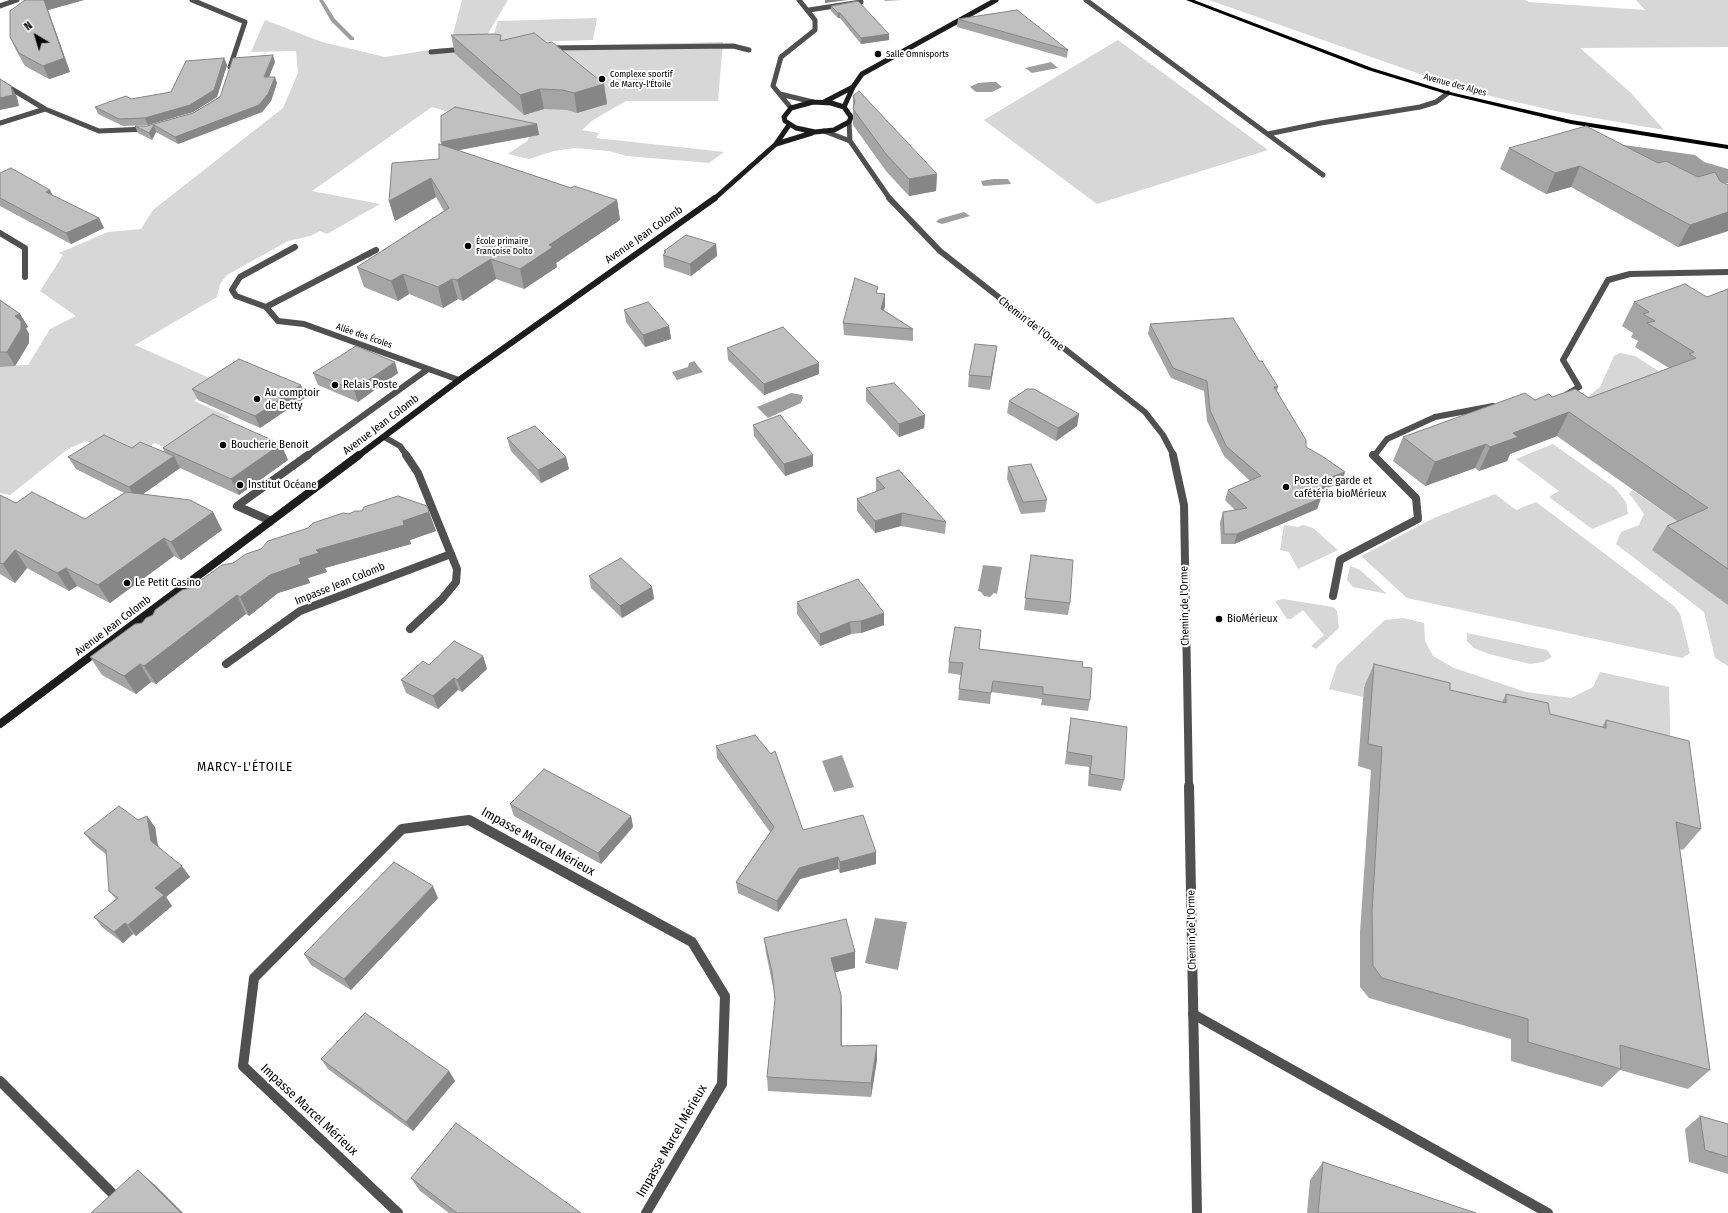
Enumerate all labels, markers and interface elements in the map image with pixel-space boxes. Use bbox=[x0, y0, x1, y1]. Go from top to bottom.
north arrow bbox=[16, 16, 56, 56]
text: N bbox=[22, 19, 35, 33]
marker: Salle Omnisports bbox=[873, 49, 883, 59]
place label: Salle Omnisports bbox=[886, 49, 949, 59]
place label: Complexe sportif de Marcy-l'Étoile bbox=[610, 69, 672, 90]
street label: Avenue des Alpes bbox=[1422, 71, 1488, 99]
marker: Complexe sportif de Marcy-l'Étoile bbox=[597, 74, 607, 84]
street label: Avenue Jean Colomb bbox=[603, 203, 685, 267]
place label: École primaire Françoise Dolto bbox=[476, 236, 533, 257]
marker: École primaire Françoise Dolto bbox=[463, 241, 473, 251]
street label: Chemin de l'Orme bbox=[995, 294, 1067, 354]
street label: Allée des Écoles bbox=[334, 321, 394, 351]
place label: Relais Poste bbox=[343, 378, 397, 392]
marker: Relais Poste bbox=[330, 380, 340, 390]
place label: Au comptoir de Betty bbox=[265, 386, 320, 412]
street label: Avenue Jean Colomb bbox=[340, 392, 422, 458]
marker: Au comptoir de Betty bbox=[252, 394, 262, 404]
place label: Boucherie Benoit bbox=[231, 438, 309, 452]
marker: Boucherie Benoit bbox=[218, 440, 228, 450]
place label: Poste de garde et cafétéria bioMérieux bbox=[1294, 474, 1386, 500]
place label: Institut Océane bbox=[248, 478, 317, 492]
marker: Institut Océane bbox=[235, 480, 245, 490]
marker: Poste de garde et cafétéria bioMérieux bbox=[1281, 482, 1291, 492]
street label: Impasse Jean Colomb bbox=[293, 560, 387, 608]
street label: Chemin de l'Orme bbox=[1178, 566, 1192, 646]
place label: Le Petit Casino bbox=[135, 576, 201, 590]
marker: Le Petit Casino bbox=[122, 578, 132, 588]
street label: Avenue Jean Colomb bbox=[72, 593, 154, 659]
place label: BioMérieux bbox=[1227, 612, 1277, 626]
marker: BioMérieux bbox=[1214, 614, 1224, 624]
district label: MARCY-L'ÉTOILE bbox=[197, 759, 293, 775]
street label: Impasse Marcel Mérieux bbox=[479, 804, 597, 880]
street label: Chemin de l'Orme bbox=[1185, 890, 1199, 970]
street label: Impasse Marcel Mérieux bbox=[257, 1061, 361, 1159]
street label: Impasse Marcel Mérieux bbox=[633, 1082, 711, 1200]

